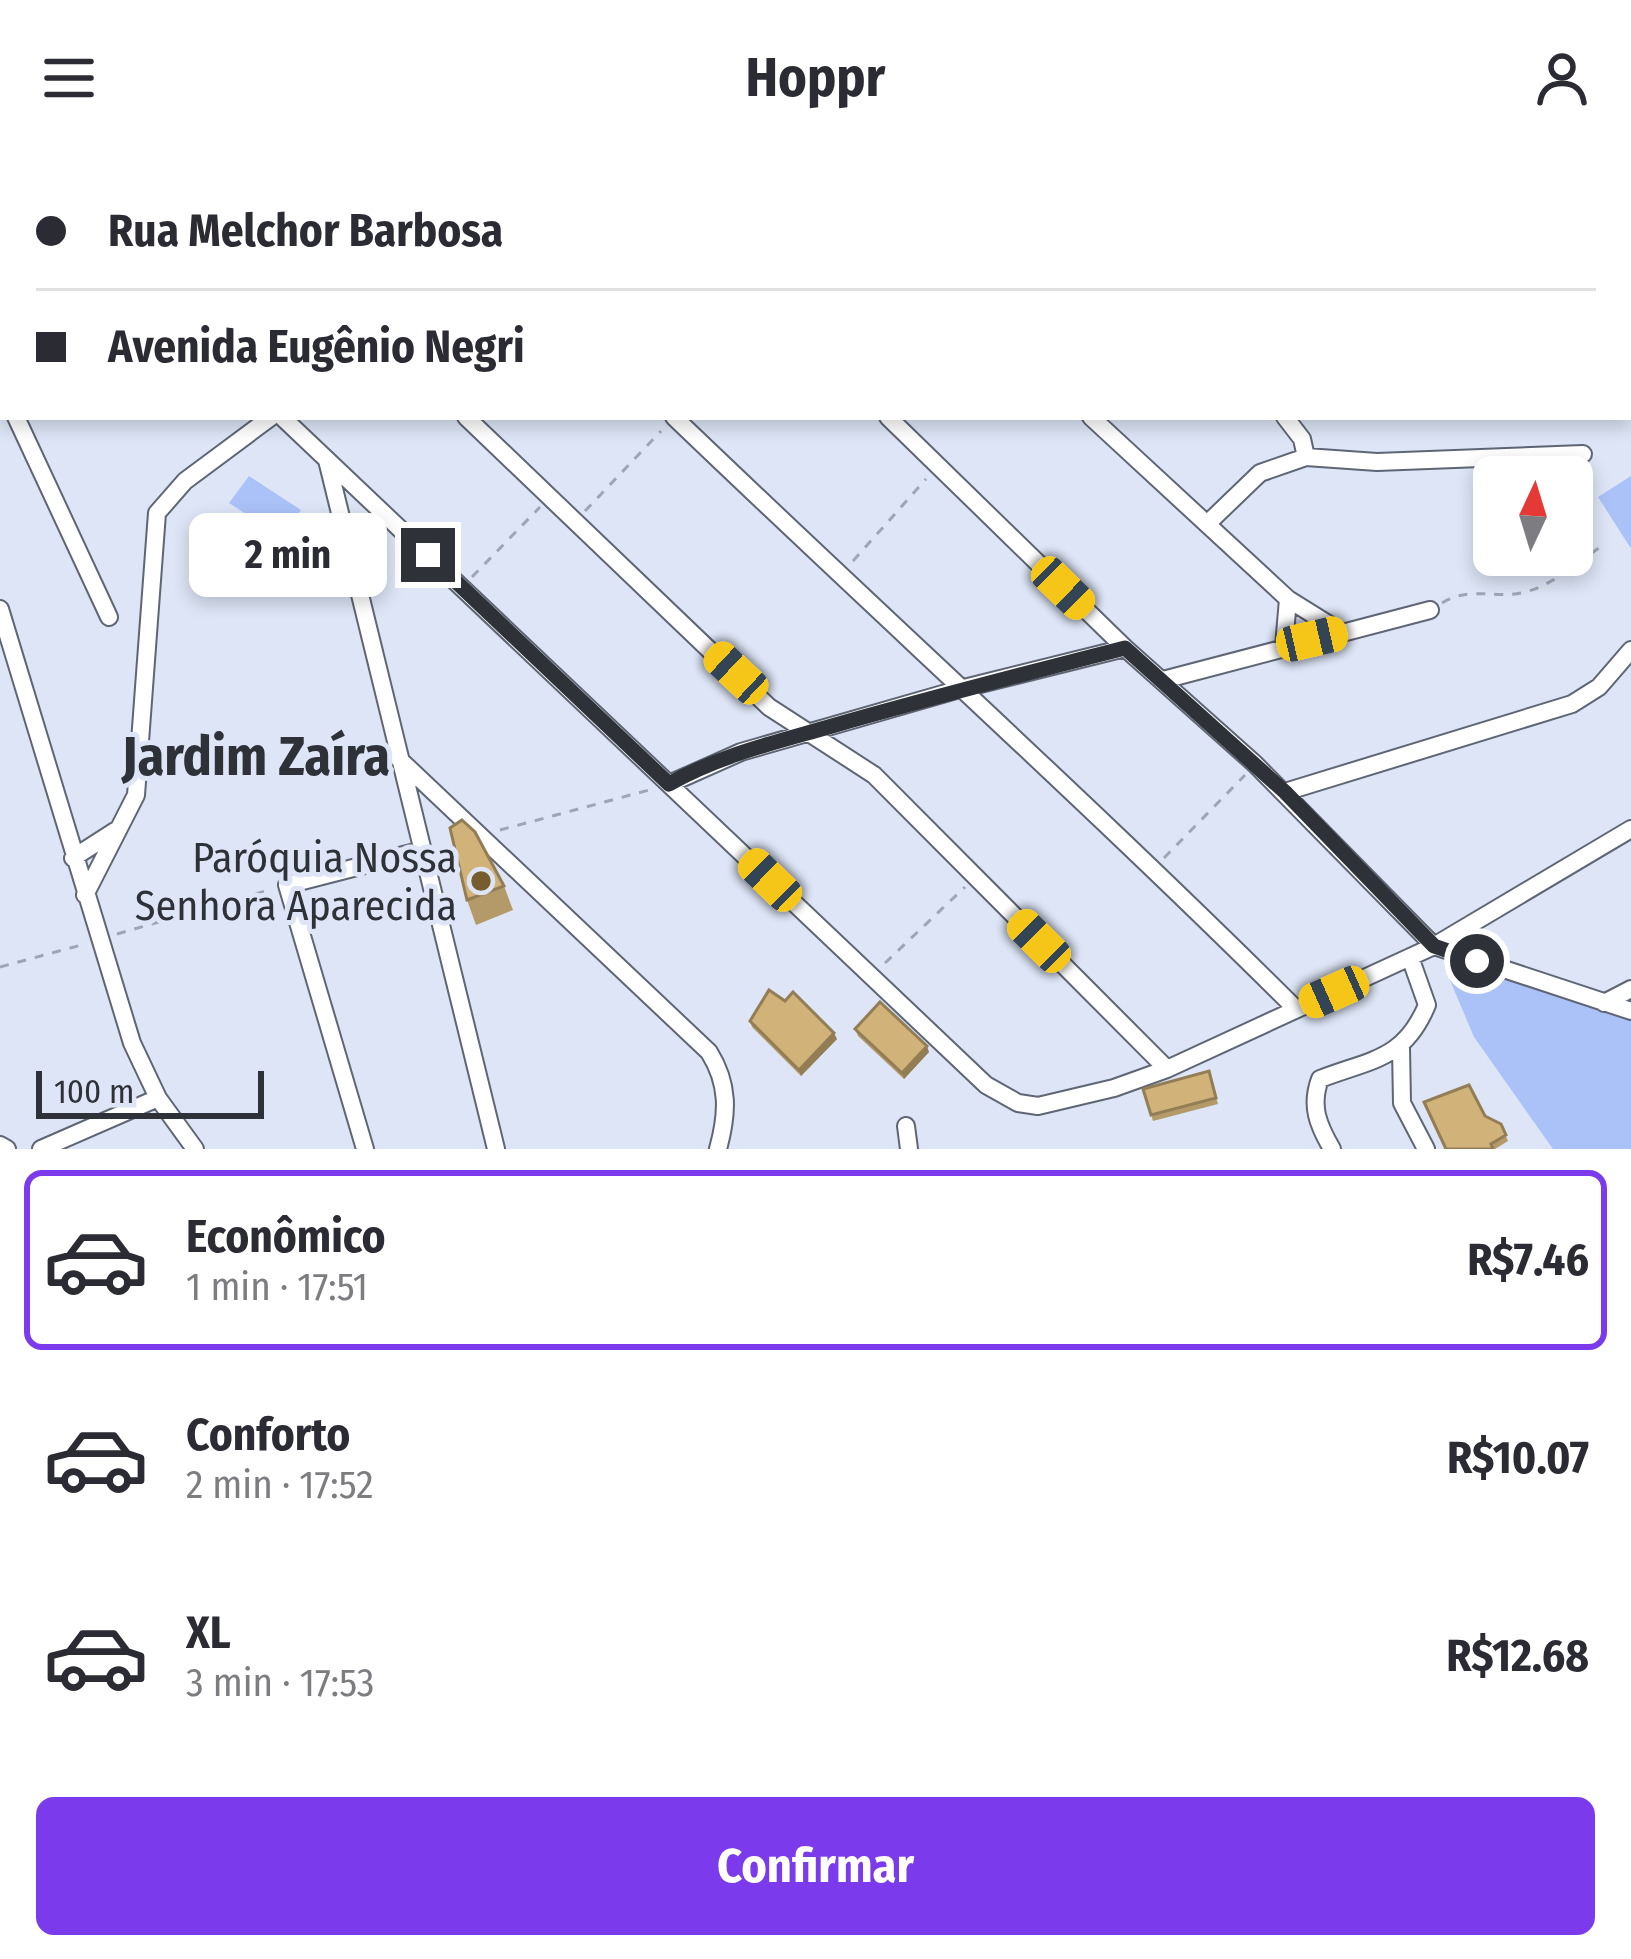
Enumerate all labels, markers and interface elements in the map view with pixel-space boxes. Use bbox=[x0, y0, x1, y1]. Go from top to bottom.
icon: menu bbox=[36, 45, 102, 111]
icon: person bbox=[1529, 45, 1595, 111]
text: Hoppr bbox=[746, 46, 885, 110]
text: Rua Melchor Barbosa bbox=[108, 204, 503, 258]
text: Avenida Eugênio Negri bbox=[108, 320, 525, 374]
north arrow bbox=[1473, 456, 1593, 576]
map controls bbox=[1473, 456, 1593, 576]
callout: 2 min bbox=[188, 513, 386, 597]
route end bbox=[401, 528, 455, 582]
text: 2 min bbox=[245, 532, 331, 578]
car bbox=[1025, 550, 1101, 626]
car bbox=[1273, 613, 1351, 665]
car bbox=[697, 635, 775, 711]
district label: Jardim Zaíra bbox=[121, 725, 390, 789]
place label: Paróquia Nossa Senhora Aparecida bbox=[135, 833, 457, 931]
car bbox=[732, 842, 808, 918]
marker: Paróquia Nossa Senhora Aparecida bbox=[468, 868, 494, 894]
car bbox=[1001, 903, 1077, 979]
route start bbox=[1450, 934, 1504, 988]
car bbox=[1294, 961, 1374, 1023]
scale bar bbox=[36, 1065, 264, 1118]
text: 100 m bbox=[54, 1072, 134, 1112]
icon: car bbox=[42, 1206, 150, 1314]
text: Econômico bbox=[186, 1210, 386, 1264]
text: R$7.46 bbox=[1467, 1233, 1589, 1287]
text: 1 min · 17:51 bbox=[186, 1264, 368, 1310]
icon: car bbox=[42, 1404, 150, 1512]
text: Conforto bbox=[186, 1408, 350, 1462]
text: R$10.07 bbox=[1447, 1431, 1589, 1485]
text: 2 min · 17:52 bbox=[186, 1462, 373, 1508]
icon: car bbox=[42, 1602, 150, 1710]
text: XL bbox=[186, 1606, 231, 1660]
text: R$12.68 bbox=[1446, 1629, 1589, 1683]
text: 3 min · 17:53 bbox=[186, 1660, 374, 1706]
button: Confirmar bbox=[36, 1797, 1595, 1935]

